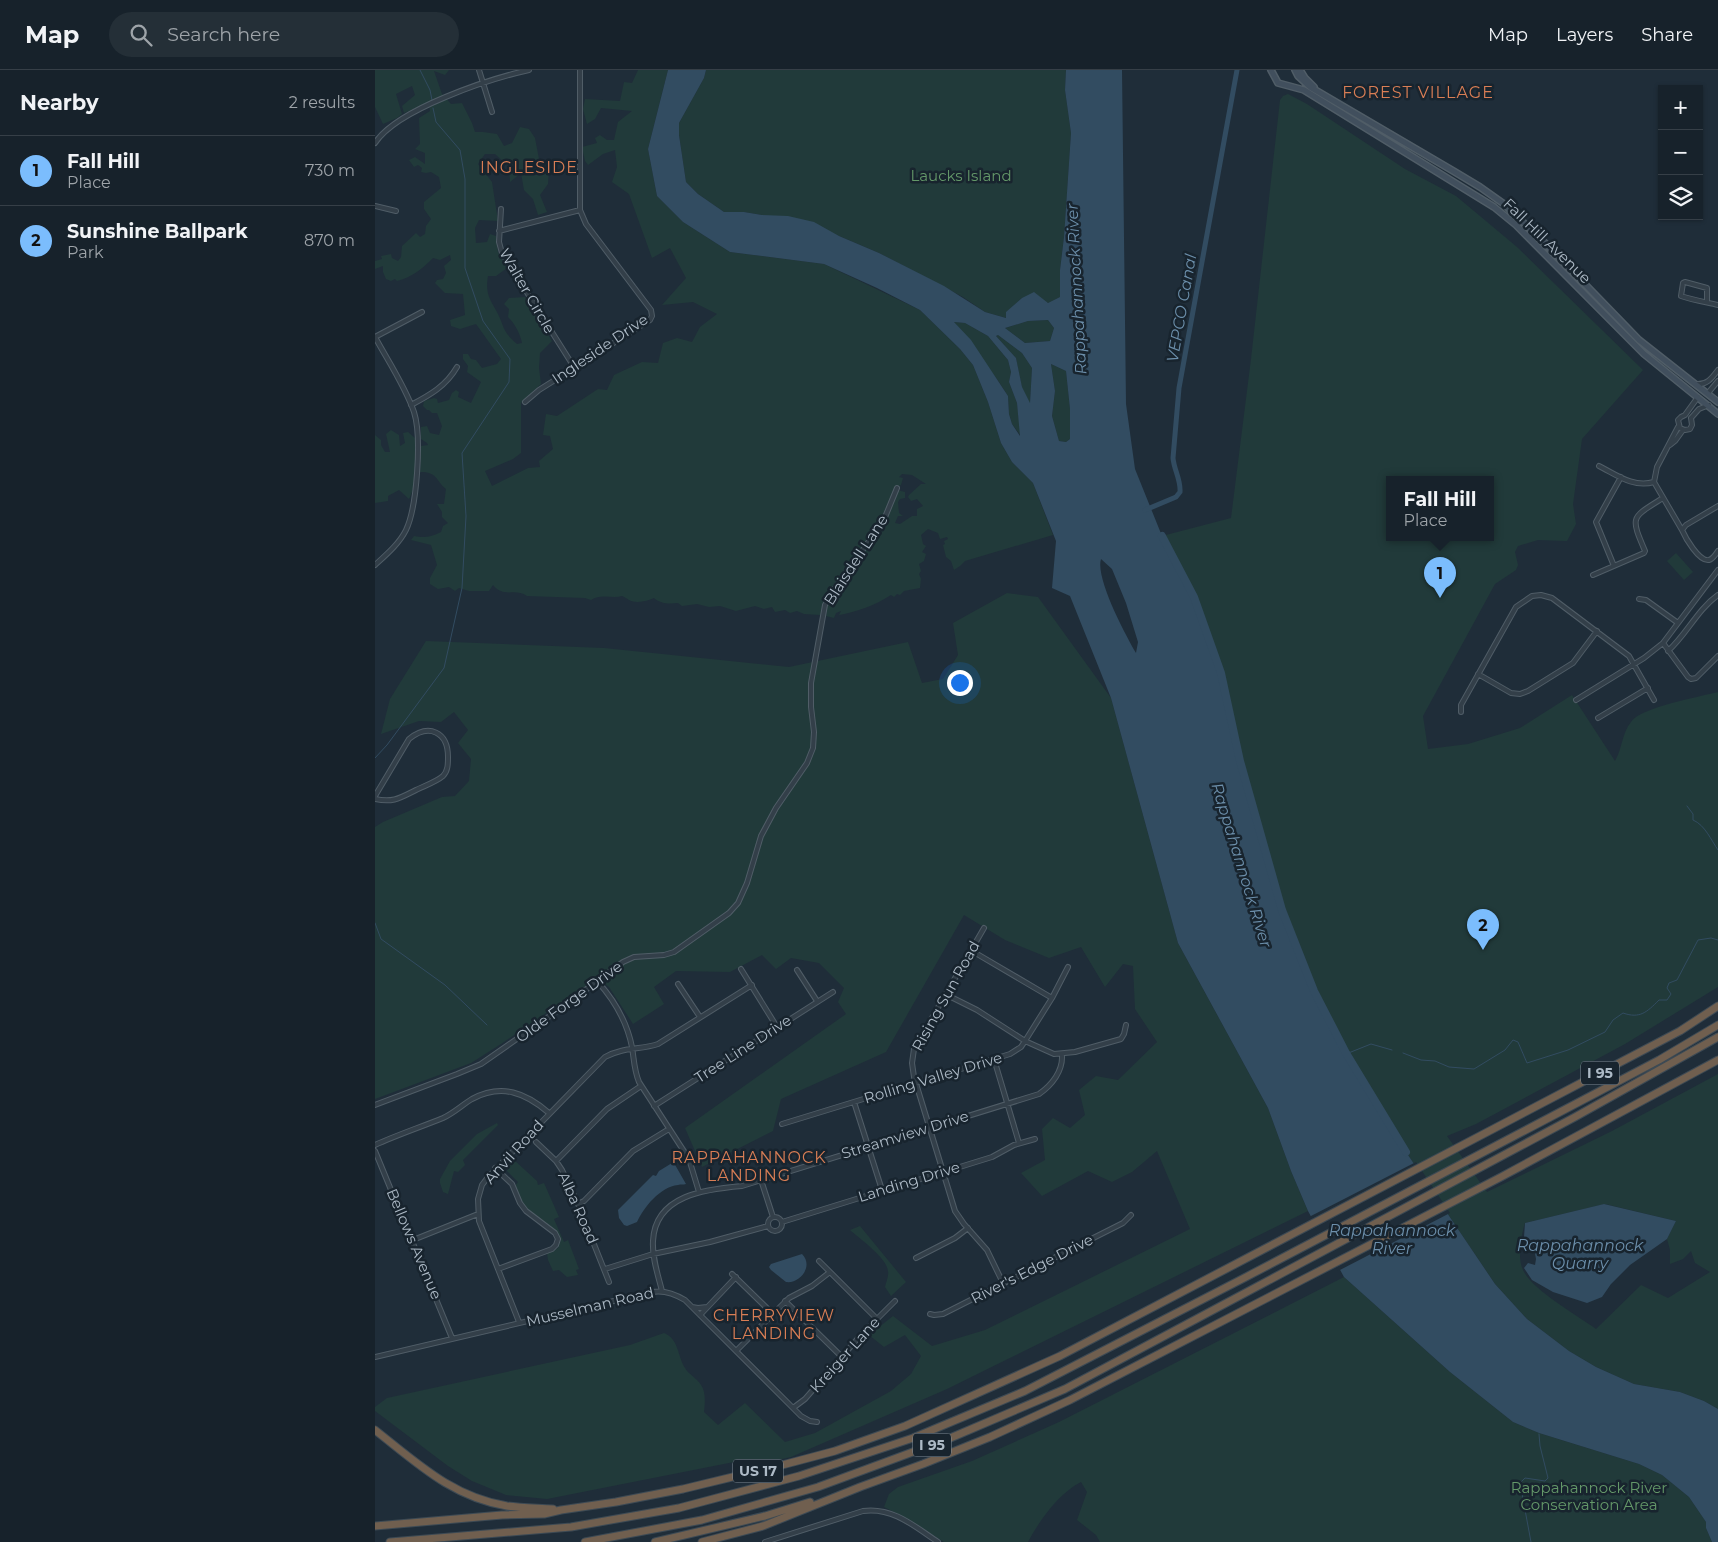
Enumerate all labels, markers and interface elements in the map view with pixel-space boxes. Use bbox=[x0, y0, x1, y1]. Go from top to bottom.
search box bbox=[109, 12, 459, 57]
text: Map bbox=[25, 20, 79, 49]
icon: search bbox=[127, 21, 155, 49]
text: Search here bbox=[167, 23, 280, 46]
text: Map bbox=[1488, 24, 1528, 46]
text: Layers bbox=[1556, 24, 1613, 46]
text: Share bbox=[1641, 24, 1693, 46]
district label: FOREST VILLAGE bbox=[1342, 83, 1494, 102]
map controls bbox=[1658, 85, 1703, 220]
button: + bbox=[1658, 85, 1703, 130]
text: Nearby bbox=[20, 90, 99, 115]
text: 2 results bbox=[289, 93, 355, 112]
button: − bbox=[1658, 130, 1703, 175]
text: Fall Hill bbox=[67, 150, 140, 173]
district label: INGLESIDE bbox=[480, 158, 578, 177]
text: 1 bbox=[33, 161, 39, 180]
text: 730 m bbox=[305, 161, 355, 180]
park label: Laucks Island bbox=[910, 166, 1012, 185]
text: Place bbox=[67, 173, 111, 192]
button: layers bbox=[1658, 175, 1703, 220]
street label: Fall Hill Avenue bbox=[1499, 194, 1595, 287]
water label: Rappahannock River bbox=[1063, 202, 1090, 375]
text: Sunshine Ballpark bbox=[67, 220, 248, 243]
text: 2 bbox=[31, 231, 41, 250]
text: 870 m bbox=[304, 231, 355, 250]
text: Park bbox=[67, 243, 104, 262]
street label: Walter Circle bbox=[495, 245, 559, 337]
water label: VEPCO Canal bbox=[1163, 252, 1200, 364]
street label: Ingleside Drive bbox=[548, 309, 651, 388]
popup bbox=[1386, 476, 1494, 541]
text: Fall Hill bbox=[1404, 488, 1476, 511]
street label: Blaisdell Lane bbox=[819, 511, 892, 608]
text: Place bbox=[1404, 511, 1447, 530]
pin: 1 bbox=[1424, 557, 1456, 598]
your location bbox=[947, 670, 973, 696]
water label: Rappahannock River bbox=[1207, 780, 1276, 950]
pin: 2 bbox=[1467, 909, 1499, 950]
street label: Rising Sun Road bbox=[907, 937, 984, 1054]
street label: Olde Forge Drive bbox=[512, 957, 626, 1047]
street label: Tree Line Drive bbox=[691, 1010, 795, 1087]
street label: Rolling Valley Drive bbox=[861, 1047, 1004, 1108]
road number: I 95 bbox=[1581, 1061, 1619, 1084]
street label: Streamview Drive bbox=[839, 1106, 971, 1163]
street label: Anvil Road bbox=[480, 1116, 547, 1188]
district label: RAPPAHANNOCK LANDING bbox=[671, 1148, 827, 1185]
street label: Landing Drive bbox=[856, 1157, 962, 1206]
street label: Alba Road bbox=[554, 1169, 603, 1247]
street label: Bellows Avenue bbox=[383, 1186, 446, 1302]
water label: Rappahannock River bbox=[1329, 1221, 1457, 1258]
street label: River's Edge Drive bbox=[967, 1229, 1096, 1308]
water label: Rappahannock Quarry bbox=[1517, 1236, 1645, 1273]
street label: Musselman Road bbox=[524, 1283, 655, 1330]
district label: CHERRYVIEW LANDING bbox=[713, 1306, 835, 1343]
street label: Kreiger Lane bbox=[806, 1313, 884, 1397]
road number: I 95 bbox=[913, 1434, 951, 1456]
road number: US 17 bbox=[733, 1460, 783, 1482]
park label: Rappahannock River Conservation Area bbox=[1511, 1478, 1667, 1514]

